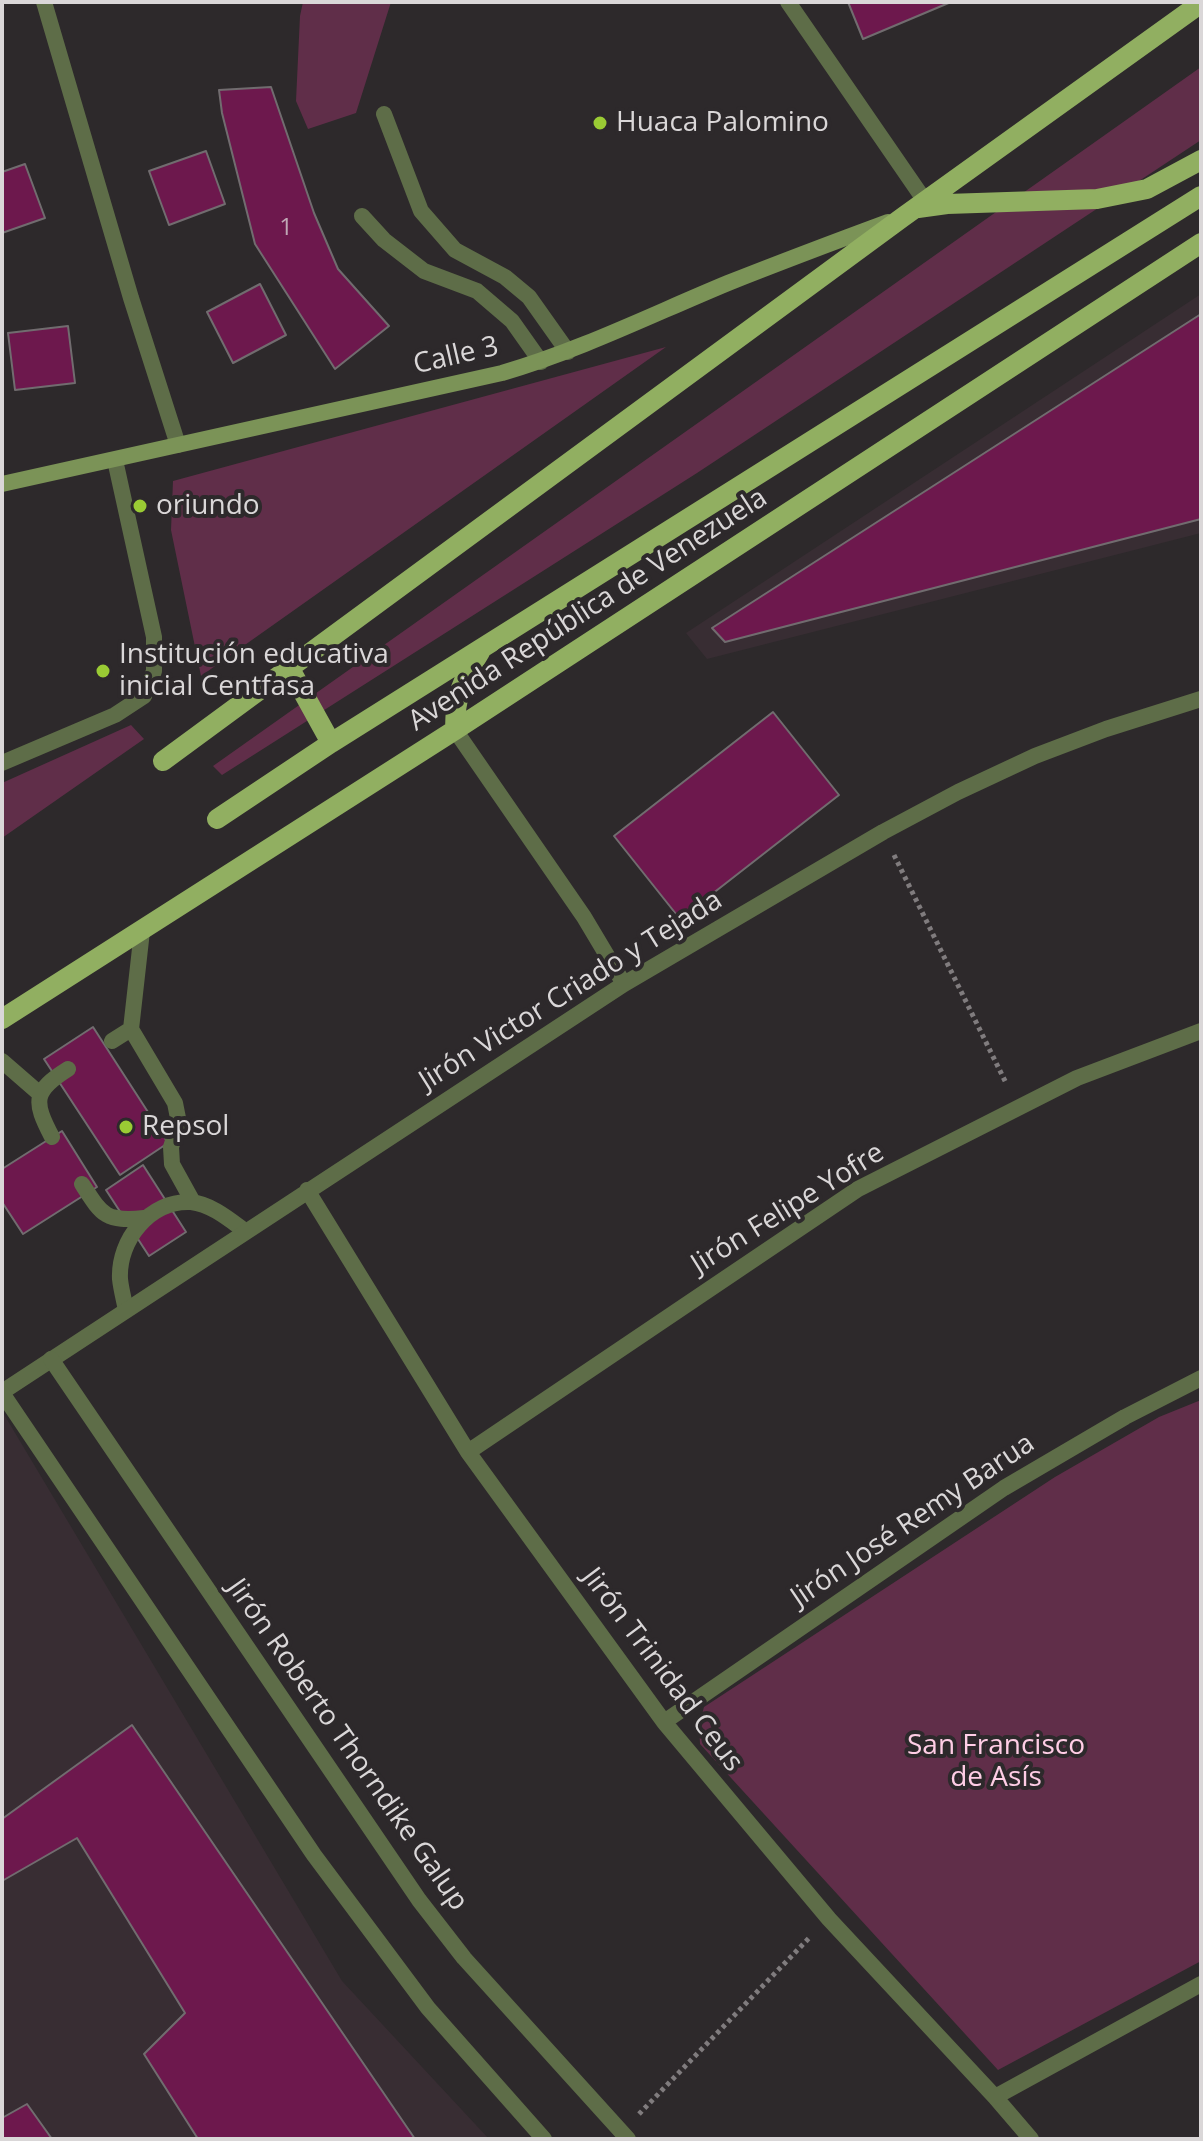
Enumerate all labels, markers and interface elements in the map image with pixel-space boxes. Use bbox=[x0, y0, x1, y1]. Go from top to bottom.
place label: Huaca Palomino bbox=[616, 106, 829, 140]
marker: Huaca Palomino bbox=[591, 114, 609, 132]
house number: 1 bbox=[279, 214, 293, 242]
street label: Calle 3 bbox=[410, 330, 502, 382]
street label: Avenida República de Venezuela bbox=[403, 481, 773, 739]
place label: oriundo bbox=[156, 489, 260, 523]
marker: oriundo bbox=[131, 497, 149, 515]
place label: Institución educativa inicial Centfasa bbox=[119, 638, 389, 704]
marker: Institución educativa inicial Centfasa bbox=[94, 662, 112, 680]
street label: Jirón Victor Criado y Tejada bbox=[413, 884, 729, 1098]
place label: Repsol bbox=[142, 1110, 229, 1144]
marker: Repsol bbox=[117, 1118, 135, 1136]
street label: Jirón Felipe Yofre bbox=[685, 1136, 891, 1282]
street label: Jirón José Remy Barua bbox=[785, 1427, 1041, 1615]
street label: Jirón Trinidad Ceus bbox=[574, 1561, 750, 1779]
street label: Jirón Roberto Thorndike Galup bbox=[219, 1573, 475, 1917]
park label: San Francisco de Asís bbox=[907, 1729, 1085, 1795]

